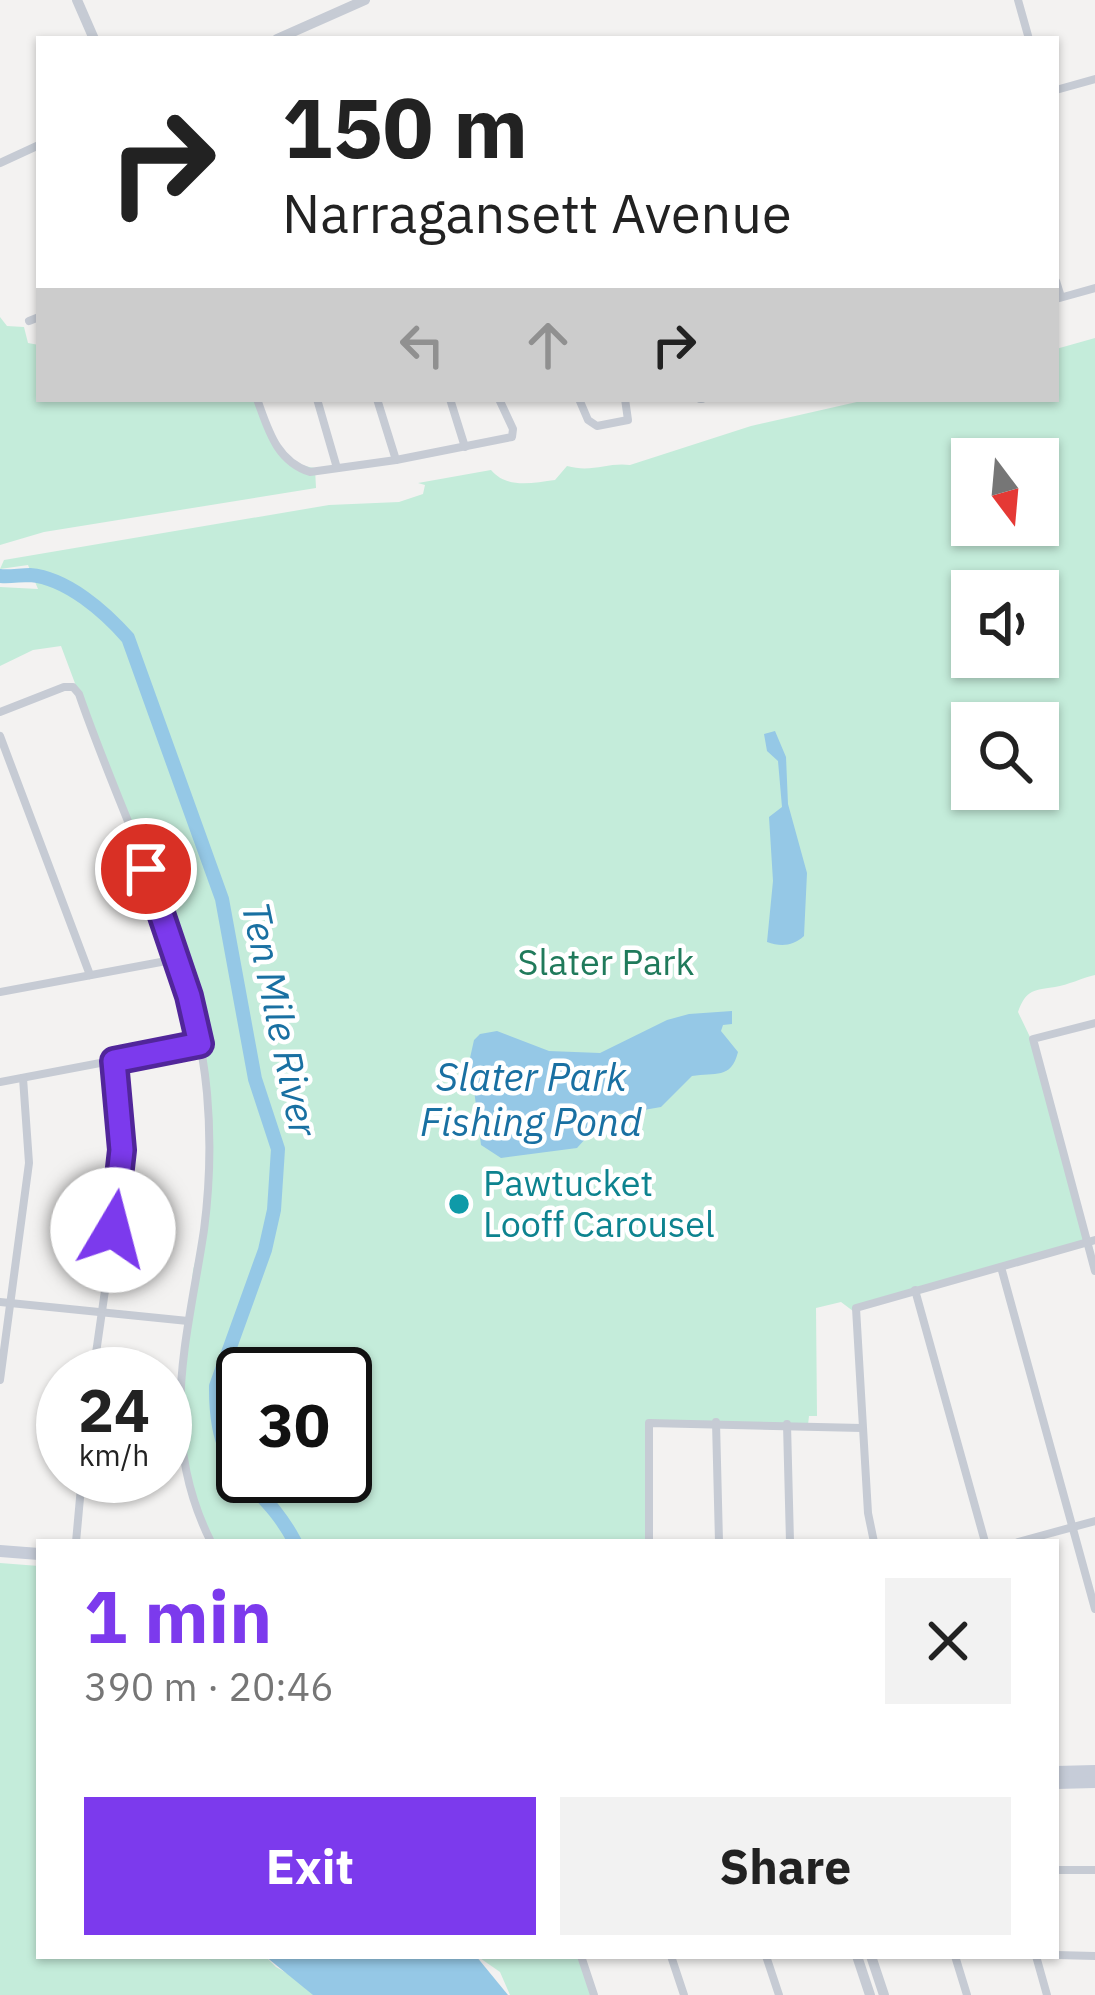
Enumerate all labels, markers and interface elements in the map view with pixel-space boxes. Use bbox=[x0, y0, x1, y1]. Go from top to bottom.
text: 150 m bbox=[282, 72, 528, 181]
icon: right bbox=[84, 84, 240, 240]
text: Narragansett Avenue bbox=[282, 178, 792, 248]
icon: left bbox=[389, 312, 455, 378]
icon: ahead bbox=[515, 312, 581, 378]
icon: right bbox=[641, 312, 707, 378]
north arrow bbox=[951, 438, 1059, 546]
map controls bbox=[951, 438, 1059, 810]
button: sound bbox=[951, 570, 1059, 678]
button: search bbox=[951, 702, 1059, 810]
pin bbox=[95, 818, 197, 920]
icon: arrive bbox=[113, 836, 179, 902]
water label: Ten Mile River bbox=[231, 897, 331, 1142]
park label: Slater Park bbox=[518, 938, 694, 985]
water label: Slater Park Fishing Pond bbox=[420, 1051, 642, 1147]
place label: Pawtucket Looff Carousel bbox=[483, 1159, 715, 1247]
position arrow bbox=[50, 1167, 176, 1293]
marker: Pawtucket Looff Carousel bbox=[446, 1191, 472, 1217]
speed limit sign: 30 bbox=[216, 1347, 372, 1503]
text: 24 bbox=[78, 1370, 150, 1449]
text: km/h bbox=[79, 1435, 149, 1474]
text: 1 min bbox=[84, 1569, 272, 1663]
button: close bbox=[885, 1578, 1011, 1704]
text: 390 m · 20:46 bbox=[84, 1661, 334, 1712]
button: Exit bbox=[84, 1797, 536, 1935]
button: Share bbox=[560, 1797, 1011, 1935]

